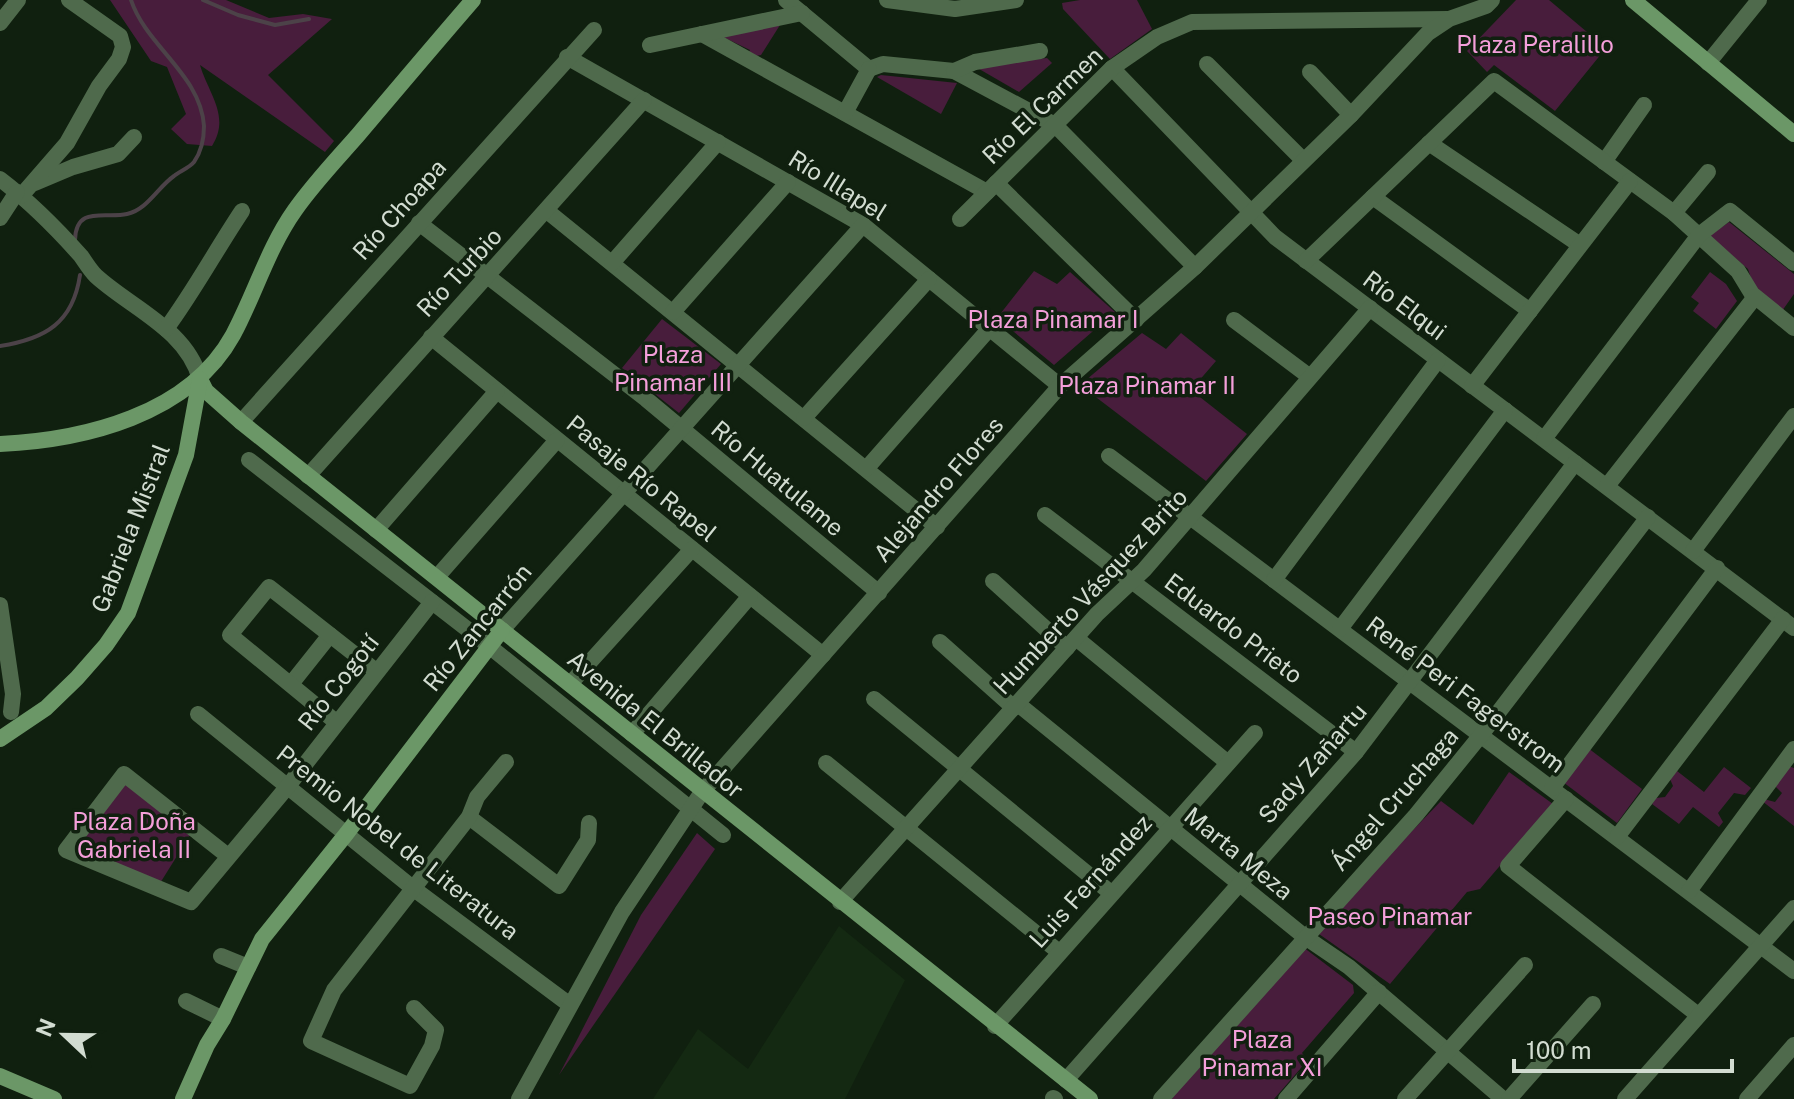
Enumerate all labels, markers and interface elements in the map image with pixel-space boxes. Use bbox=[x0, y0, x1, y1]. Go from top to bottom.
park label: Plaza Peralillo bbox=[1456, 30, 1614, 58]
street label: Río El Carmen bbox=[976, 41, 1108, 169]
street label: Río Illapel bbox=[784, 144, 892, 226]
street label: Río Choapa bbox=[347, 153, 451, 265]
street label: Río Turbio bbox=[411, 222, 507, 322]
street label: Río Elqui bbox=[1358, 265, 1452, 345]
park label: Plaza Pinamar I bbox=[968, 305, 1138, 333]
park label: Plaza Pinamar III bbox=[614, 340, 732, 396]
park label: Plaza Pinamar II bbox=[1058, 371, 1236, 399]
street label: Pasaje Río Rapel bbox=[561, 409, 723, 547]
street label: Alejandro Flores bbox=[867, 411, 1009, 567]
street label: Río Huatulame bbox=[706, 414, 850, 542]
street label: Gabriela Mistral bbox=[85, 440, 175, 616]
street label: Humberto Vásquez Brito bbox=[987, 482, 1193, 700]
street label: Río Zancarrón bbox=[417, 558, 537, 696]
street label: Eduardo Prieto bbox=[1160, 567, 1308, 689]
street label: René Peri Fagerstrom bbox=[1361, 610, 1571, 778]
street label: Río Cogotí bbox=[292, 628, 385, 735]
street label: Avenida El Brillador bbox=[562, 644, 750, 804]
street label: Sady Zañartu bbox=[1252, 697, 1372, 829]
street label: Ángel Cruchaga bbox=[1324, 722, 1464, 876]
street label: Premio Nobel de Literatura bbox=[271, 739, 525, 945]
street label: Marta Meza bbox=[1179, 801, 1299, 905]
park label: Plaza Doña Gabriela II bbox=[72, 807, 196, 863]
street label: Luis Fernández bbox=[1023, 809, 1157, 953]
park label: Paseo Pinamar bbox=[1307, 902, 1473, 930]
north arrow bbox=[24, 995, 104, 1075]
text: N bbox=[30, 1015, 61, 1040]
scale bar bbox=[1514, 1023, 1732, 1073]
park label: Plaza Pinamar XI bbox=[1202, 1025, 1322, 1081]
text: 100 m bbox=[1526, 1036, 1592, 1064]

